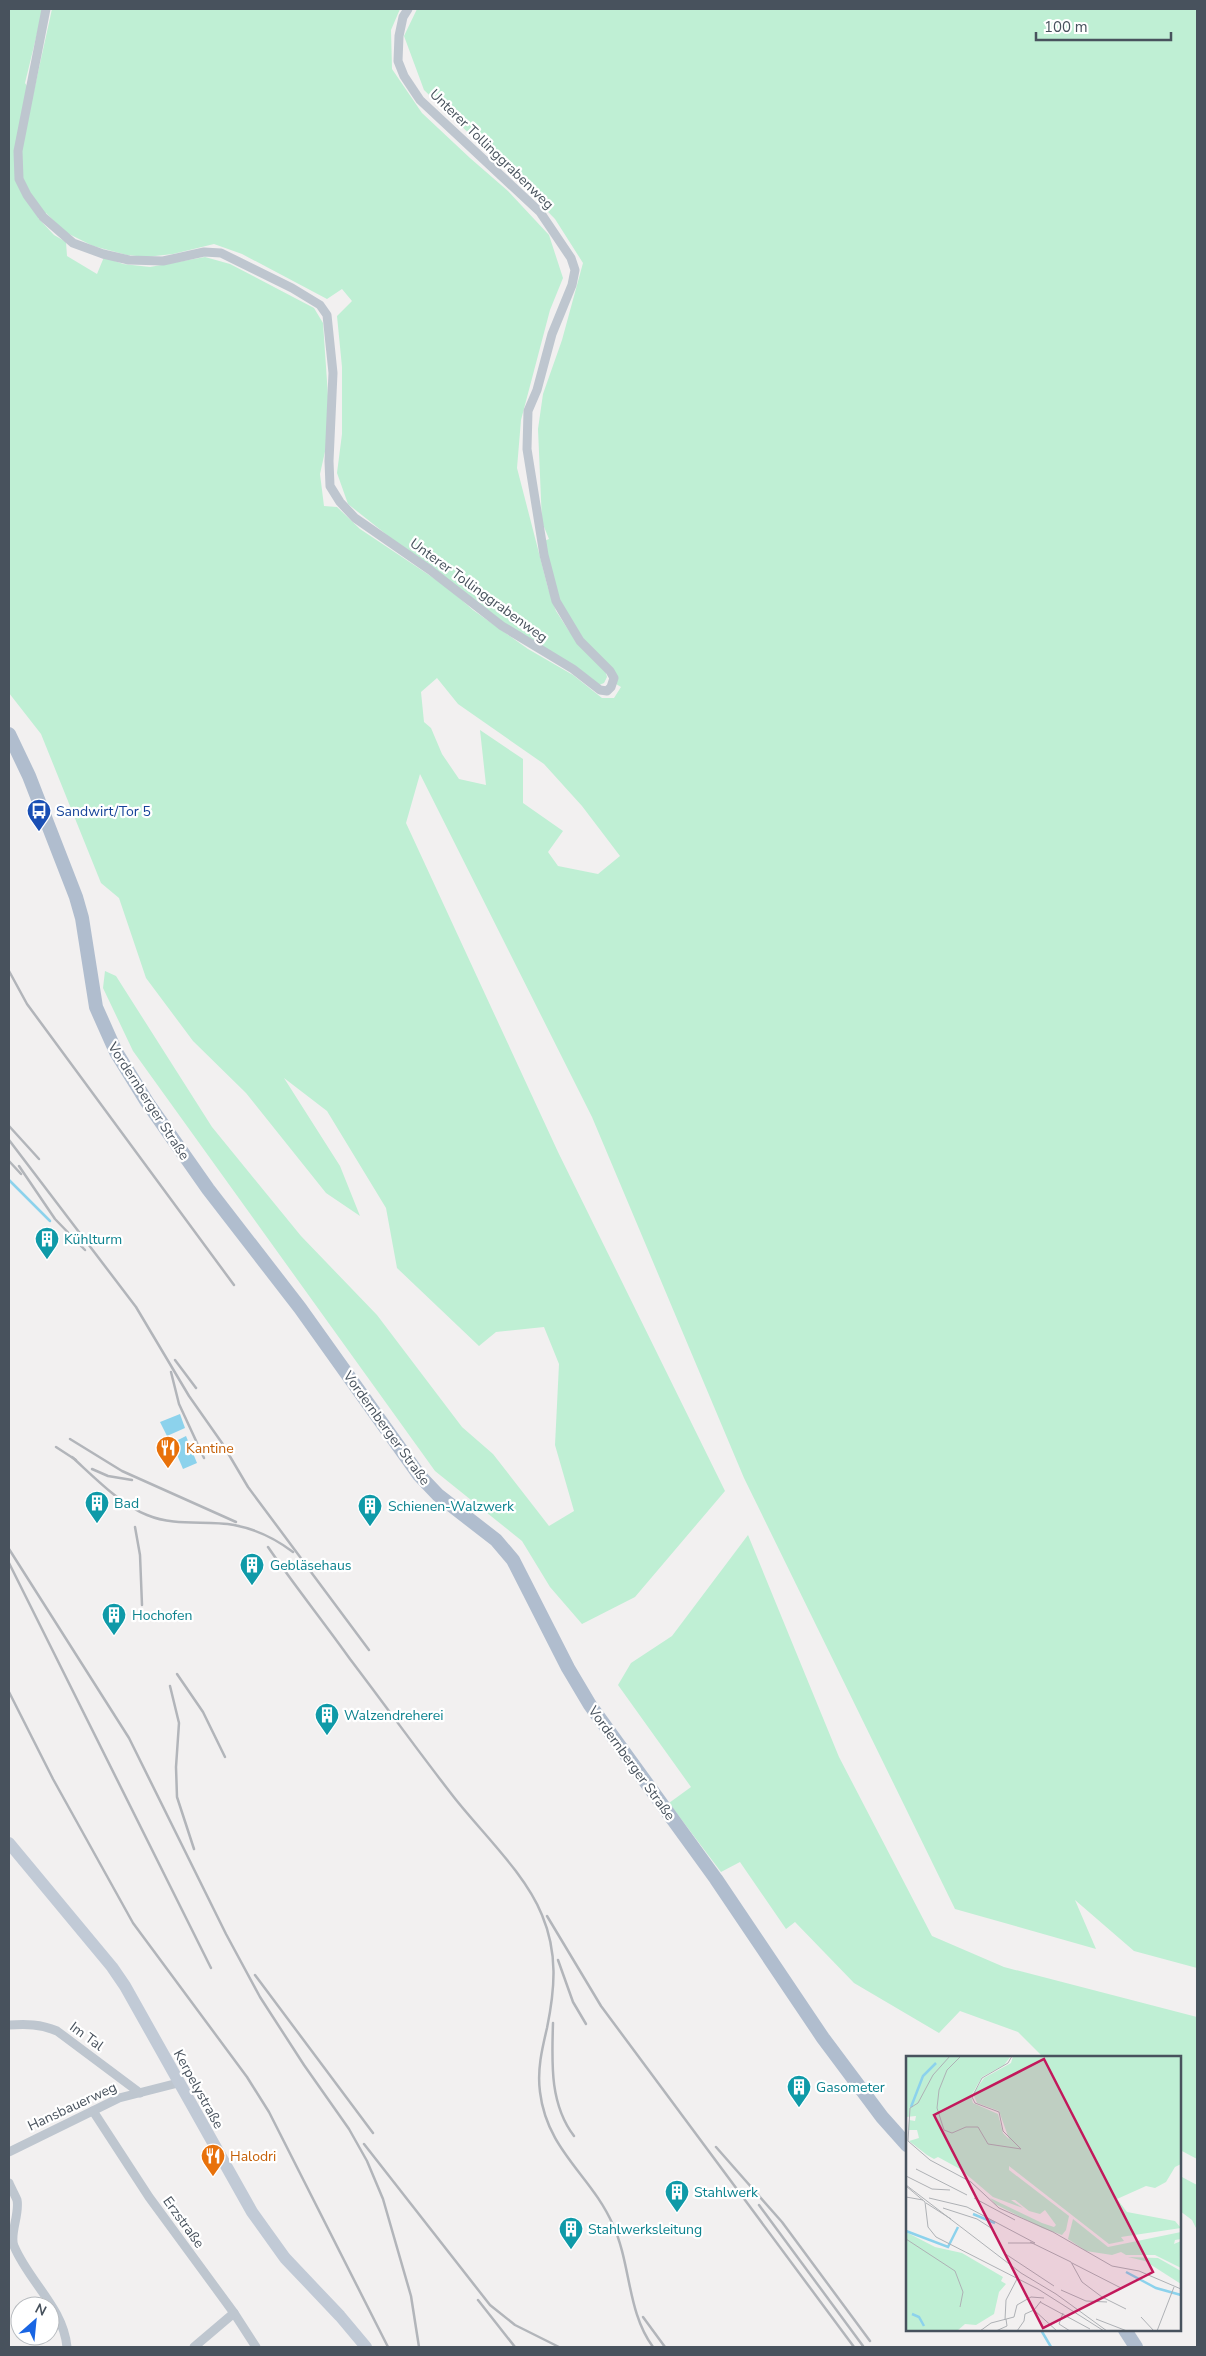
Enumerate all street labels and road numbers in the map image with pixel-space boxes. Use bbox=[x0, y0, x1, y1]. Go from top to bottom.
street label: Unterer Tollinggrabenweg bbox=[425, 85, 558, 214]
street label: Unterer Tollinggrabenweg bbox=[406, 534, 551, 647]
street label: Vordernberger Straße bbox=[103, 1038, 194, 1164]
street label: Vordernberger Straße bbox=[338, 1367, 434, 1489]
street label: Vordernberger Straße bbox=[583, 1702, 679, 1824]
street label: Im Tal bbox=[66, 2018, 108, 2056]
street label: Kerpelystraße bbox=[169, 2046, 228, 2132]
street label: Hansbauerweg bbox=[25, 2077, 120, 2135]
street label: Erzstraße bbox=[158, 2193, 209, 2252]

